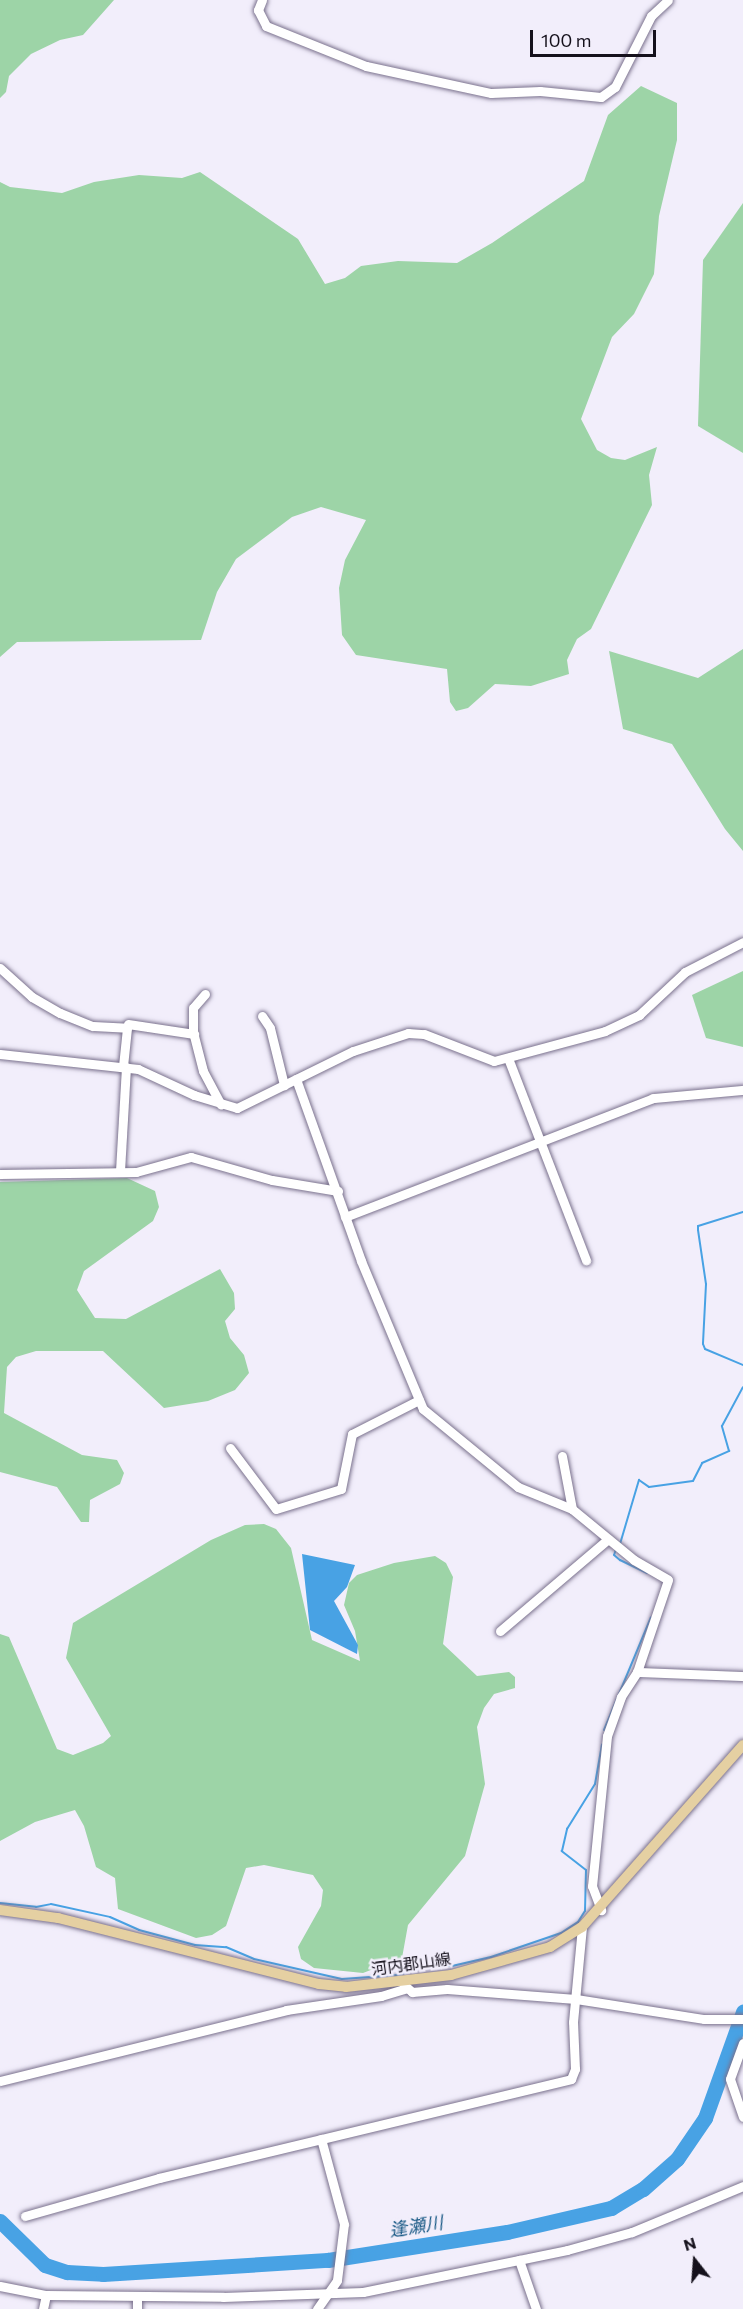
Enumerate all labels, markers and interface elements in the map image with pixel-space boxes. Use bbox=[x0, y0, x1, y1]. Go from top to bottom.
scale bar bbox=[533, 18, 659, 56]
text: 100 m bbox=[541, 29, 591, 51]
street label: 河内郡山線 bbox=[370, 1949, 452, 1979]
water label: 逢瀬川 bbox=[388, 2211, 444, 2241]
north arrow bbox=[665, 2231, 725, 2291]
text: N bbox=[681, 2232, 698, 2254]

